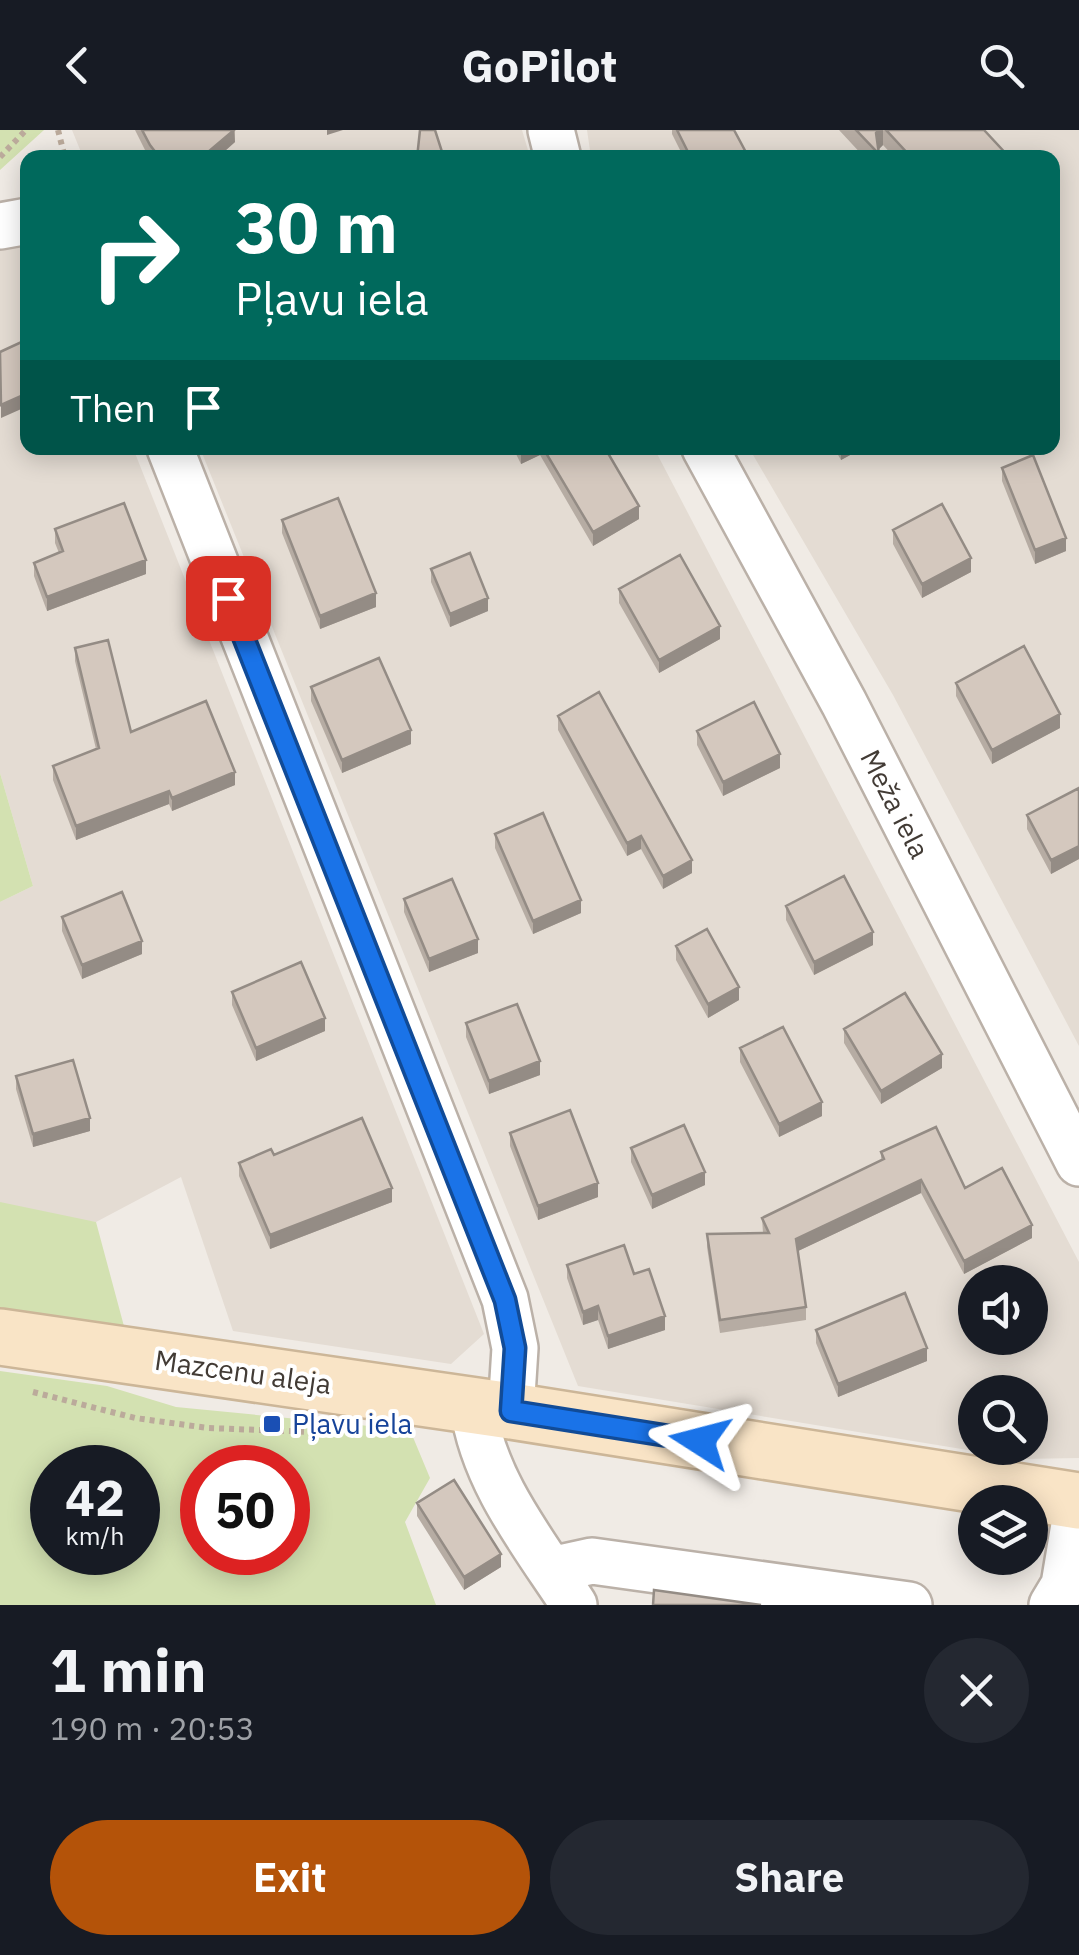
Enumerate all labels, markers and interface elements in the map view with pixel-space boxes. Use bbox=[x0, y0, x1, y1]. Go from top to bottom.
text: GoPilot bbox=[461, 36, 618, 94]
icon: back bbox=[50, 38, 105, 93]
icon: search bbox=[974, 38, 1029, 93]
text: 30 m bbox=[235, 181, 398, 272]
icon: right bbox=[70, 190, 200, 320]
text: Pļavu iela bbox=[235, 269, 429, 327]
icon: arrive bbox=[176, 380, 231, 435]
text: Then bbox=[70, 383, 156, 432]
pin bbox=[186, 556, 271, 641]
icon: arrive bbox=[201, 571, 256, 626]
street label: Meža iela bbox=[852, 743, 939, 865]
map controls bbox=[958, 1265, 1048, 1575]
button: sound bbox=[958, 1265, 1048, 1355]
street label: Mazcenu aleja bbox=[152, 1341, 334, 1402]
button: search bbox=[958, 1375, 1048, 1465]
position arrow bbox=[648, 1389, 752, 1493]
place label: Pļavu iela bbox=[292, 1405, 413, 1442]
marker: Pļavu iela bbox=[261, 1413, 283, 1435]
speed limit sign: 50 bbox=[180, 1445, 310, 1575]
text: 42 bbox=[65, 1465, 125, 1530]
button: layers bbox=[958, 1485, 1048, 1575]
text: km/h bbox=[66, 1519, 124, 1552]
text: 1 min bbox=[50, 1630, 207, 1709]
button: close bbox=[924, 1638, 1029, 1743]
text: 190 m · 20:53 bbox=[50, 1707, 255, 1749]
button: Exit bbox=[50, 1820, 530, 1935]
button: Share bbox=[550, 1820, 1029, 1935]

